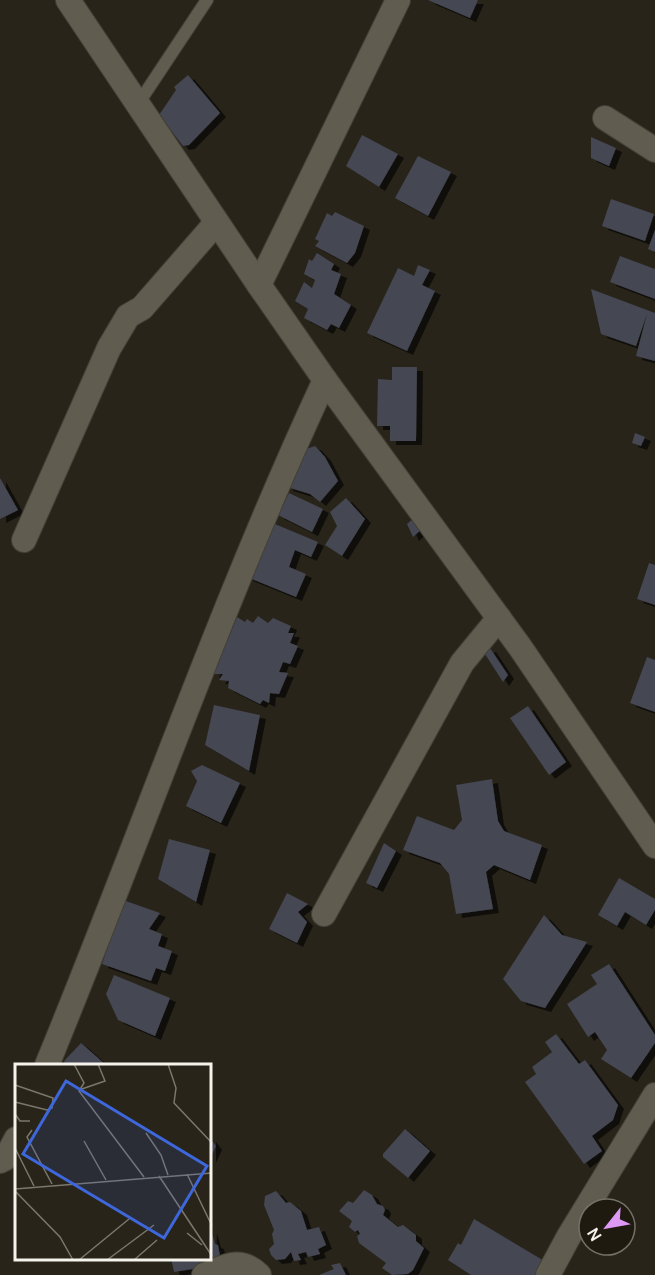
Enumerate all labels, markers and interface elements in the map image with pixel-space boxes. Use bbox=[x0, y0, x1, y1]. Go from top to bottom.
inset map bbox=[15, 1064, 212, 1260]
north arrow bbox=[577, 1197, 637, 1257]
text: N bbox=[582, 1224, 607, 1245]

